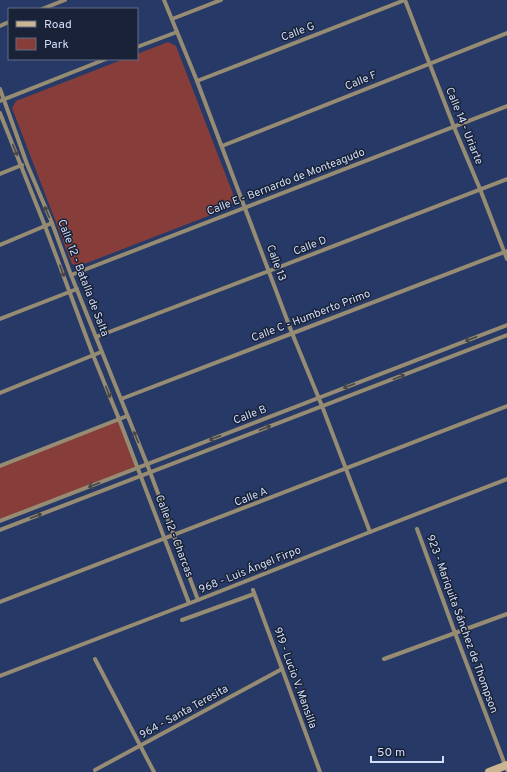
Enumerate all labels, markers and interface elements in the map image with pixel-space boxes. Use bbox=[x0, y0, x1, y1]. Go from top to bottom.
legend bbox=[8, 8, 138, 60]
text: Road bbox=[44, 17, 72, 33]
street label: Calle G bbox=[279, 19, 317, 45]
text: Park bbox=[44, 37, 69, 53]
street label: Calle F bbox=[343, 68, 379, 94]
street label: Calle 14 - Uriarte bbox=[442, 85, 486, 167]
one-way arrow bbox=[11, 143, 19, 155]
street label: Calle E - Bernardo de Monteagudo bbox=[205, 145, 367, 219]
one-way arrow bbox=[43, 206, 50, 218]
street label: Calle 12 - Batalla de Salta bbox=[54, 217, 112, 339]
street label: Calle D bbox=[291, 233, 329, 259]
street label: Calle 13 bbox=[263, 243, 289, 283]
one-way arrow bbox=[58, 264, 66, 276]
street label: Calle C - Humberto Primo bbox=[250, 287, 372, 345]
one-way arrow bbox=[465, 335, 477, 343]
one-way arrow bbox=[393, 372, 405, 380]
one-way arrow bbox=[344, 382, 356, 390]
one-way arrow bbox=[105, 386, 113, 398]
street label: Calle B bbox=[231, 402, 269, 428]
one-way arrow bbox=[258, 424, 270, 432]
one-way arrow bbox=[132, 431, 139, 443]
one-way arrow bbox=[210, 434, 222, 442]
one-way arrow bbox=[89, 482, 101, 489]
street label: Calle A bbox=[233, 484, 269, 510]
street label: Calle 12 - Charcas bbox=[152, 493, 196, 579]
one-way arrow bbox=[30, 512, 42, 520]
street label: 923 - Mariquita Sánchez de Thompson bbox=[423, 533, 501, 715]
street label: 968 - Luis Ángel Firpo bbox=[197, 542, 303, 597]
street label: 919 - Lucio V. Mansilla bbox=[270, 625, 320, 731]
street label: 964 - Santa Teresita bbox=[137, 682, 231, 742]
scale bar bbox=[371, 738, 443, 764]
text: 50 m bbox=[377, 745, 405, 761]

